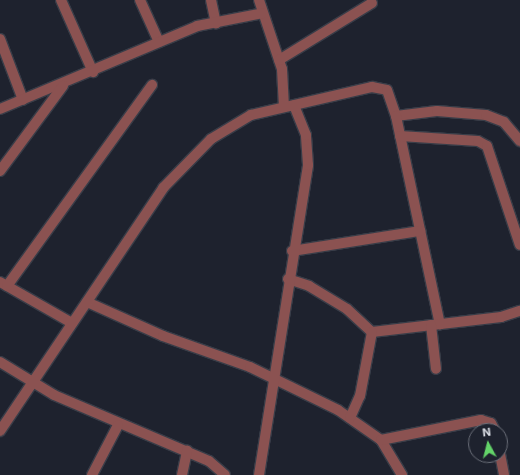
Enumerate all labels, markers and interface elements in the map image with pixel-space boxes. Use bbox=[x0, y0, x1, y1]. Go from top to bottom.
north arrow bbox=[468, 423, 508, 463]
text: N bbox=[482, 425, 492, 440]

